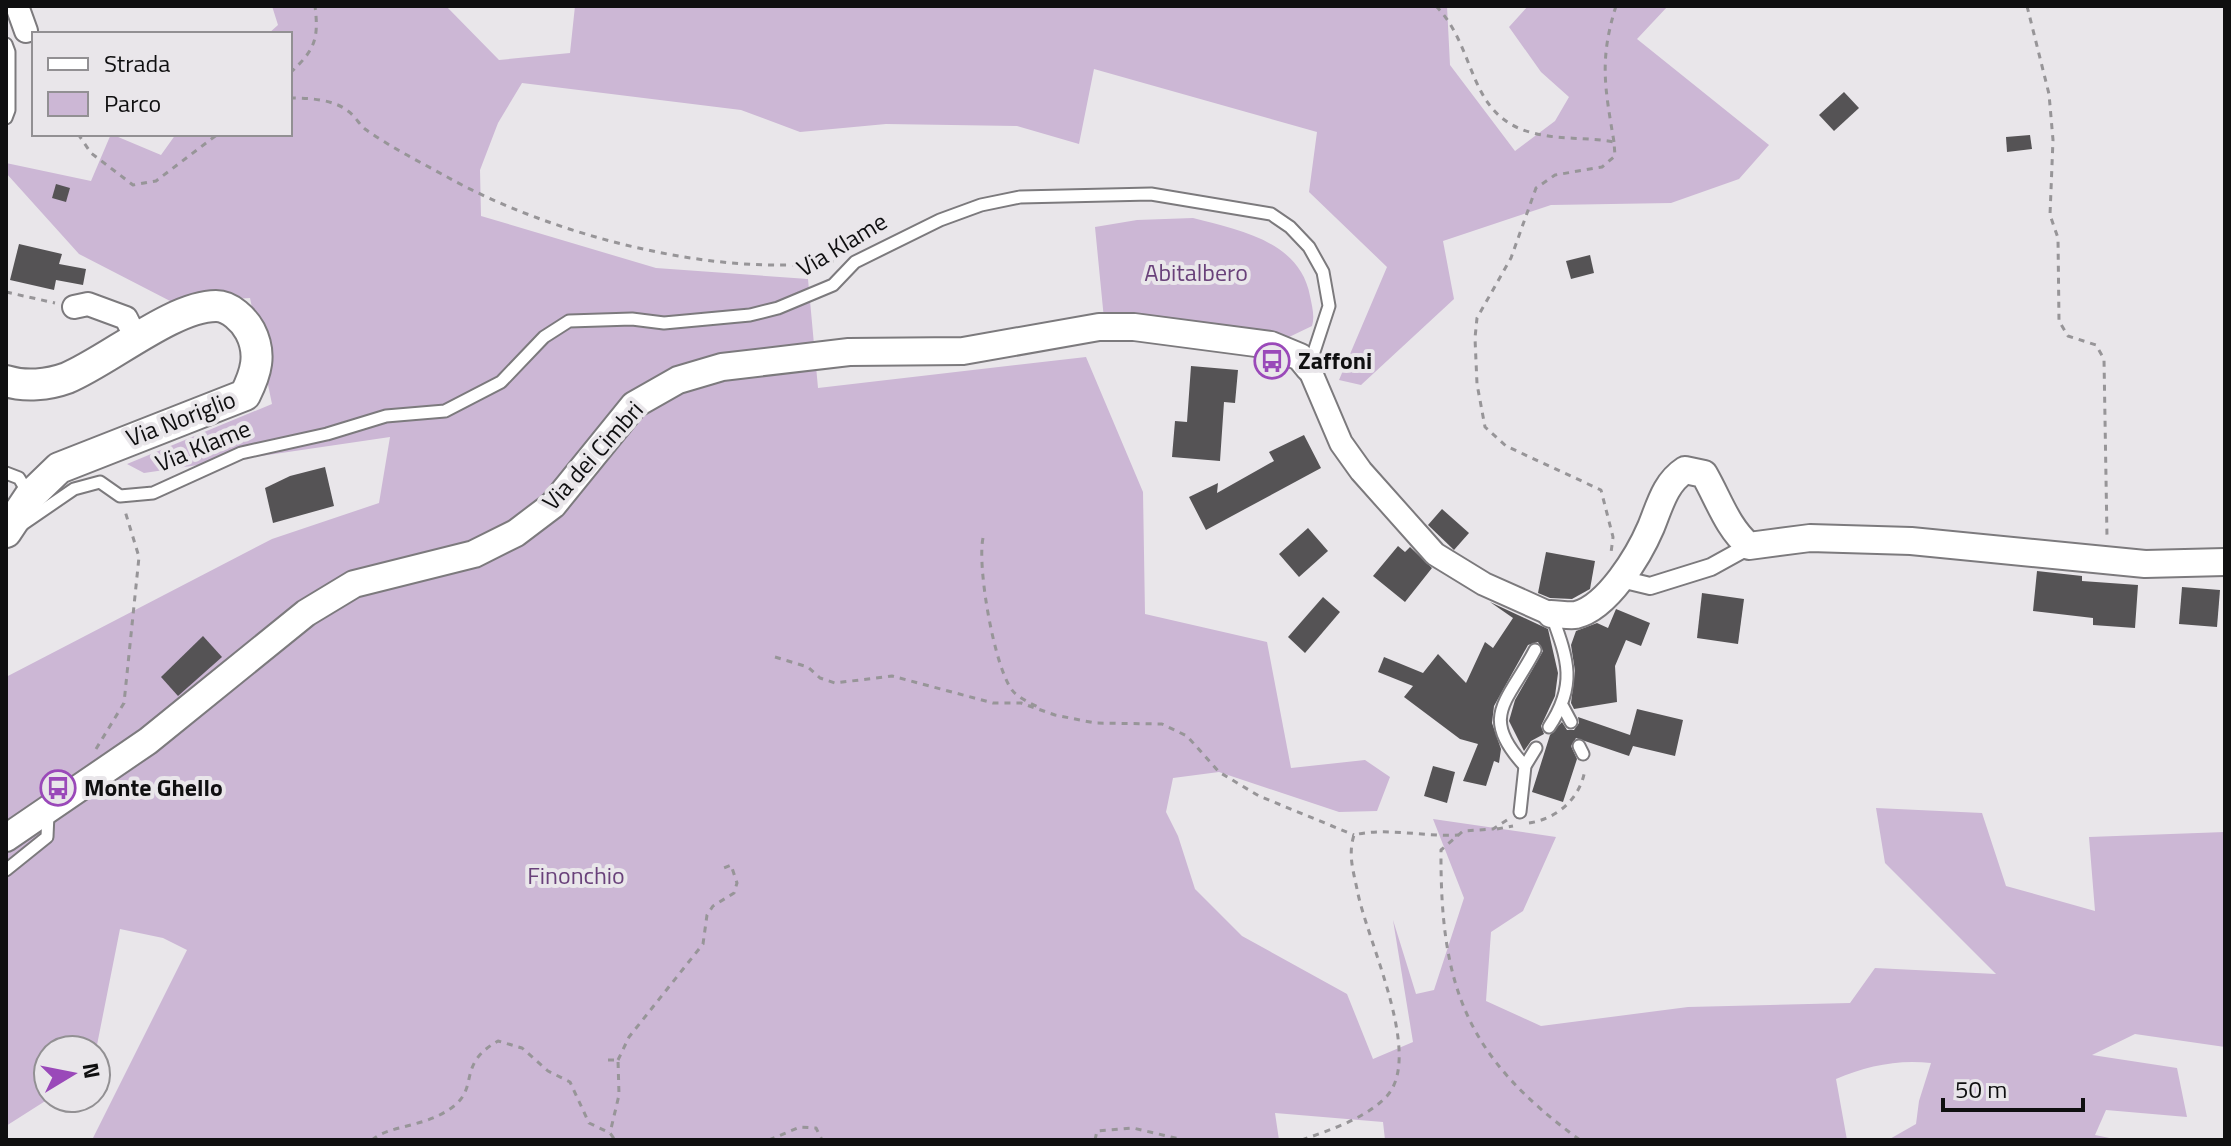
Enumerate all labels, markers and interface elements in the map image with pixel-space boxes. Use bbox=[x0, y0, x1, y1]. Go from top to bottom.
legend bbox=[32, 32, 292, 136]
text: Strada bbox=[104, 45, 170, 81]
text: Parco bbox=[104, 85, 161, 121]
street label: Via Klame bbox=[789, 203, 894, 285]
park label: Abitalbero bbox=[1144, 254, 1248, 290]
bus stop icon: Zaffoni bbox=[1253, 342, 1291, 380]
place label: Zaffoni bbox=[1298, 342, 1372, 378]
street label: Via Noriglio bbox=[121, 381, 241, 455]
street label: Via dei Cimbri bbox=[533, 393, 651, 518]
street label: Via Klame bbox=[150, 410, 256, 480]
bus stop icon: Monte Ghello bbox=[39, 769, 77, 807]
place label: Monte Ghello bbox=[84, 769, 223, 805]
park label: Finonchio bbox=[527, 857, 625, 893]
north arrow bbox=[32, 1034, 112, 1114]
text: N bbox=[74, 1060, 110, 1081]
scale bar bbox=[1943, 1062, 2083, 1112]
text: 50 m bbox=[1955, 1071, 2007, 1107]

